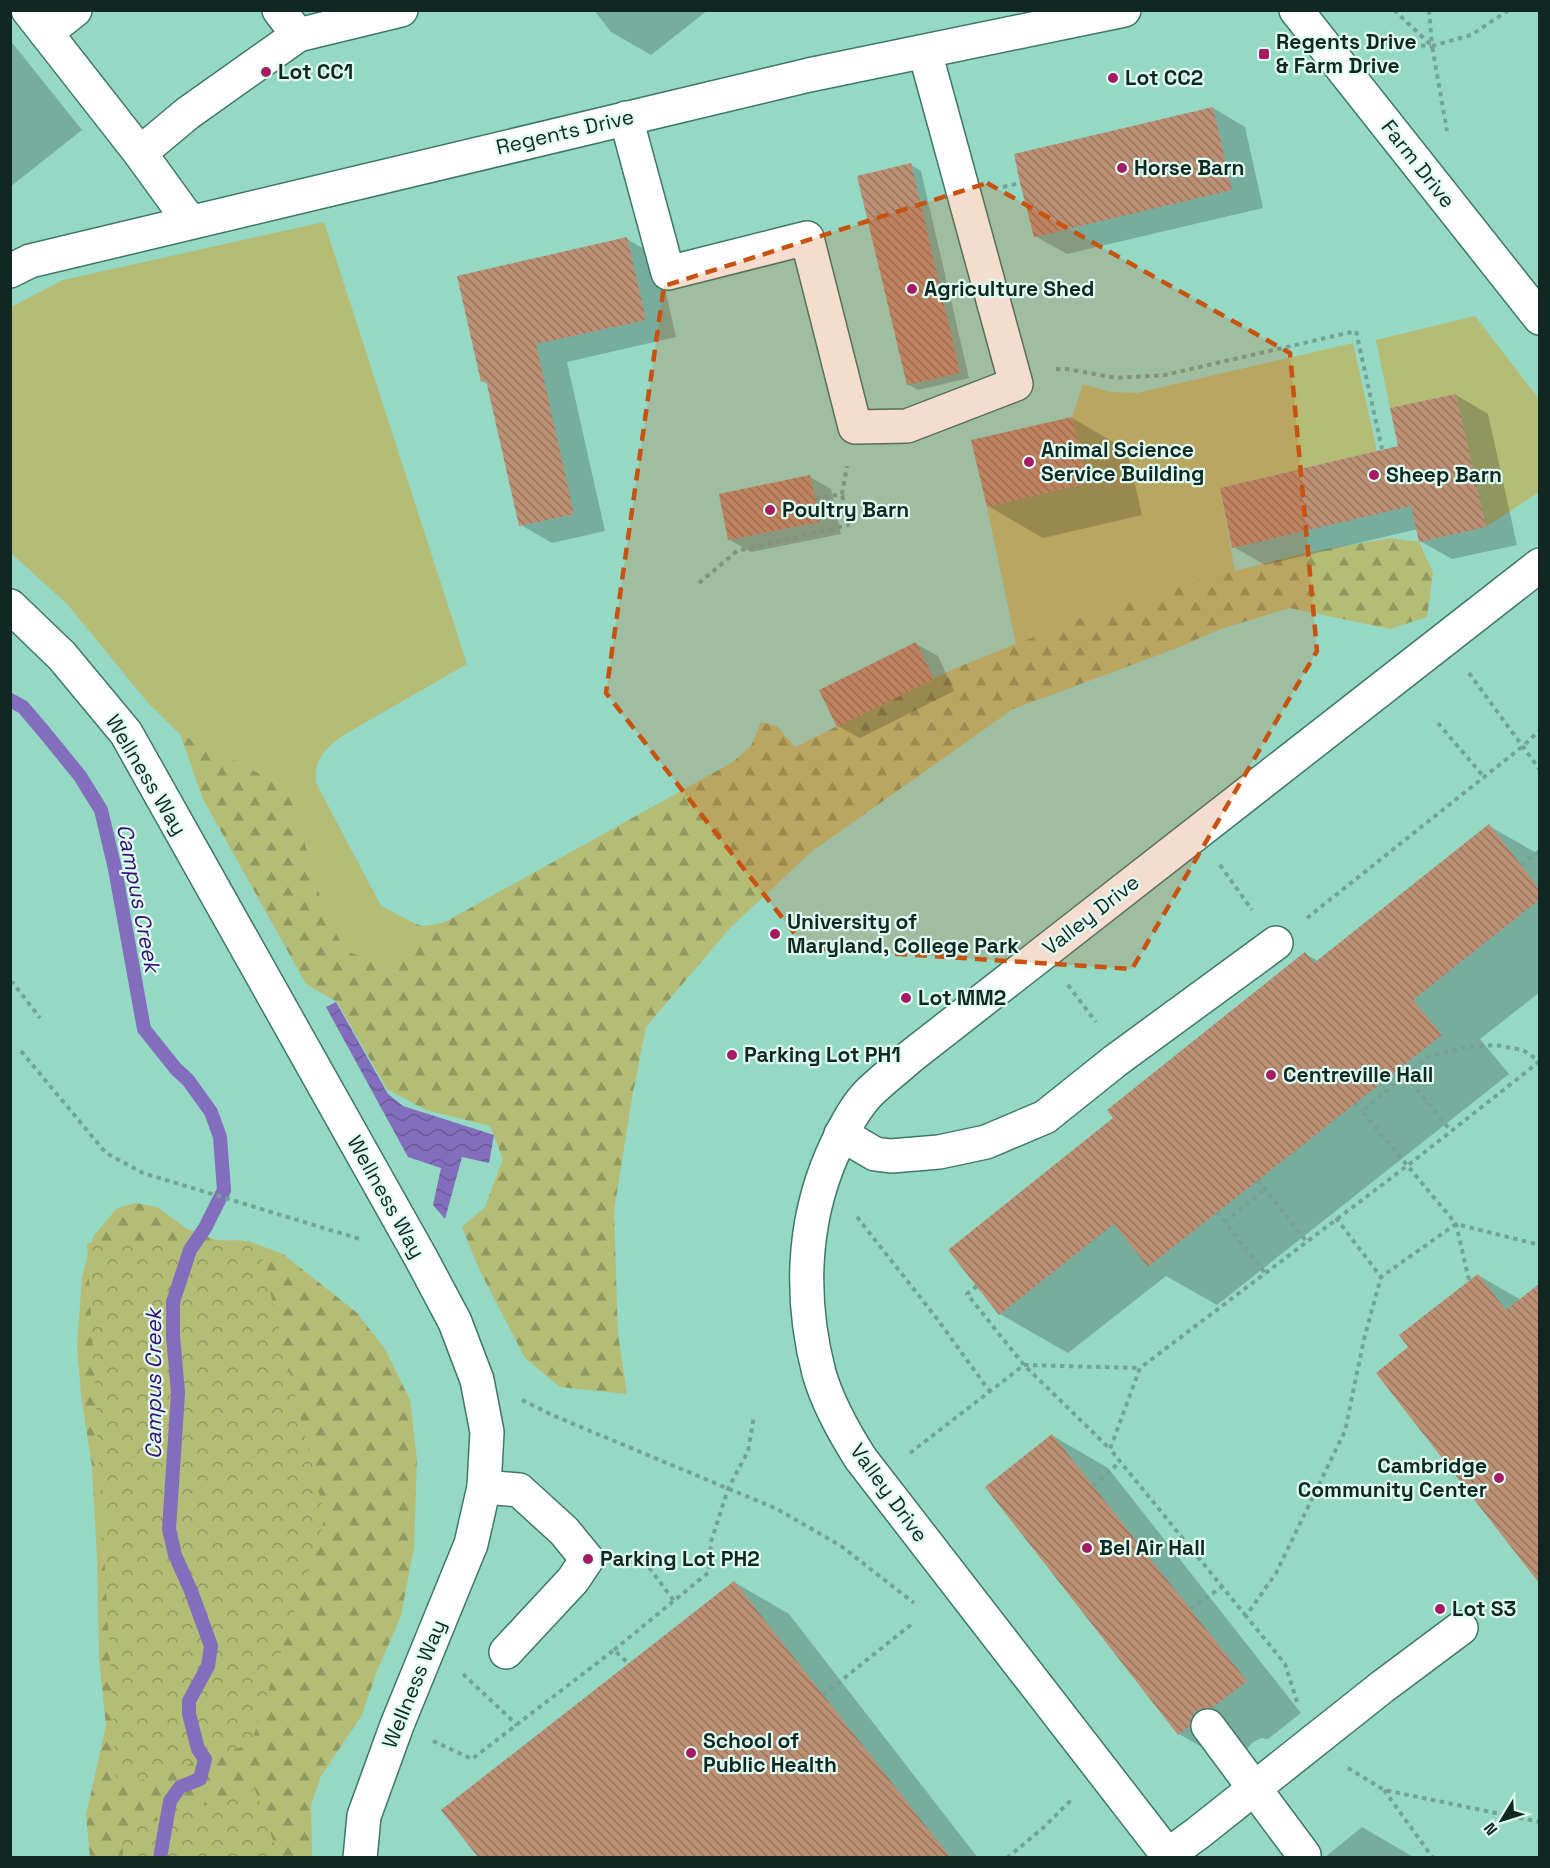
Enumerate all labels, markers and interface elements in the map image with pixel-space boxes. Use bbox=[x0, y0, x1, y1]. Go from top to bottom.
place label: Regents Drive & Farm Drive bbox=[1276, 28, 1417, 79]
marker: Regents Drive & Farm Drive bbox=[1257, 47, 1271, 61]
place label: Lot CC1 bbox=[278, 58, 353, 85]
place label: Lot CC2 bbox=[1125, 64, 1203, 91]
marker: Lot CC1 bbox=[259, 65, 273, 79]
marker: Lot CC2 bbox=[1106, 71, 1120, 85]
street label: Regents Drive bbox=[493, 103, 636, 160]
street label: Farm Drive bbox=[1375, 114, 1461, 213]
place label: Horse Barn bbox=[1134, 154, 1244, 181]
marker: Horse Barn bbox=[1115, 161, 1129, 175]
place label: Agriculture Shed bbox=[924, 275, 1095, 302]
marker: Agriculture Shed bbox=[905, 282, 919, 296]
place label: Animal Science Service Building bbox=[1041, 436, 1204, 487]
marker: Animal Science Service Building bbox=[1022, 455, 1036, 469]
place label: Sheep Barn bbox=[1386, 461, 1502, 488]
marker: Sheep Barn bbox=[1367, 468, 1381, 482]
place label: Poultry Barn bbox=[782, 496, 909, 523]
marker: Poultry Barn bbox=[763, 503, 777, 517]
street label: Wellness Way bbox=[100, 709, 193, 840]
water label: Campus Creek bbox=[111, 821, 168, 977]
street label: Valley Drive bbox=[1037, 868, 1145, 961]
place label: University of Maryland, College Park bbox=[787, 908, 1019, 959]
marker: University of Maryland, College Park bbox=[768, 927, 782, 941]
place label: Lot MM2 bbox=[918, 984, 1006, 1011]
marker: Lot MM2 bbox=[899, 991, 913, 1005]
place label: Parking Lot PH1 bbox=[744, 1041, 901, 1068]
marker: Parking Lot PH1 bbox=[725, 1048, 739, 1062]
place label: Centreville Hall bbox=[1283, 1061, 1433, 1088]
marker: Centreville Hall bbox=[1264, 1068, 1278, 1082]
street label: Wellness Way bbox=[342, 1131, 431, 1263]
water label: Campus Creek bbox=[139, 1307, 167, 1459]
street label: Valley Drive bbox=[845, 1438, 934, 1547]
place label: Cambridge Community Center bbox=[1298, 1452, 1487, 1503]
marker: Cambridge Community Center bbox=[1492, 1471, 1506, 1485]
place label: Bel Air Hall bbox=[1099, 1534, 1205, 1561]
marker: Bel Air Hall bbox=[1080, 1541, 1094, 1555]
place label: Parking Lot PH2 bbox=[600, 1545, 760, 1572]
marker: Parking Lot PH2 bbox=[581, 1552, 595, 1566]
place label: Lot S3 bbox=[1452, 1595, 1516, 1622]
marker: Lot S3 bbox=[1433, 1602, 1447, 1616]
street label: Wellness Way bbox=[375, 1616, 452, 1752]
place label: School of Public Health bbox=[703, 1727, 837, 1778]
marker: School of Public Health bbox=[684, 1746, 698, 1760]
north arrow bbox=[1472, 1790, 1532, 1850]
text: N bbox=[1479, 1818, 1502, 1840]

